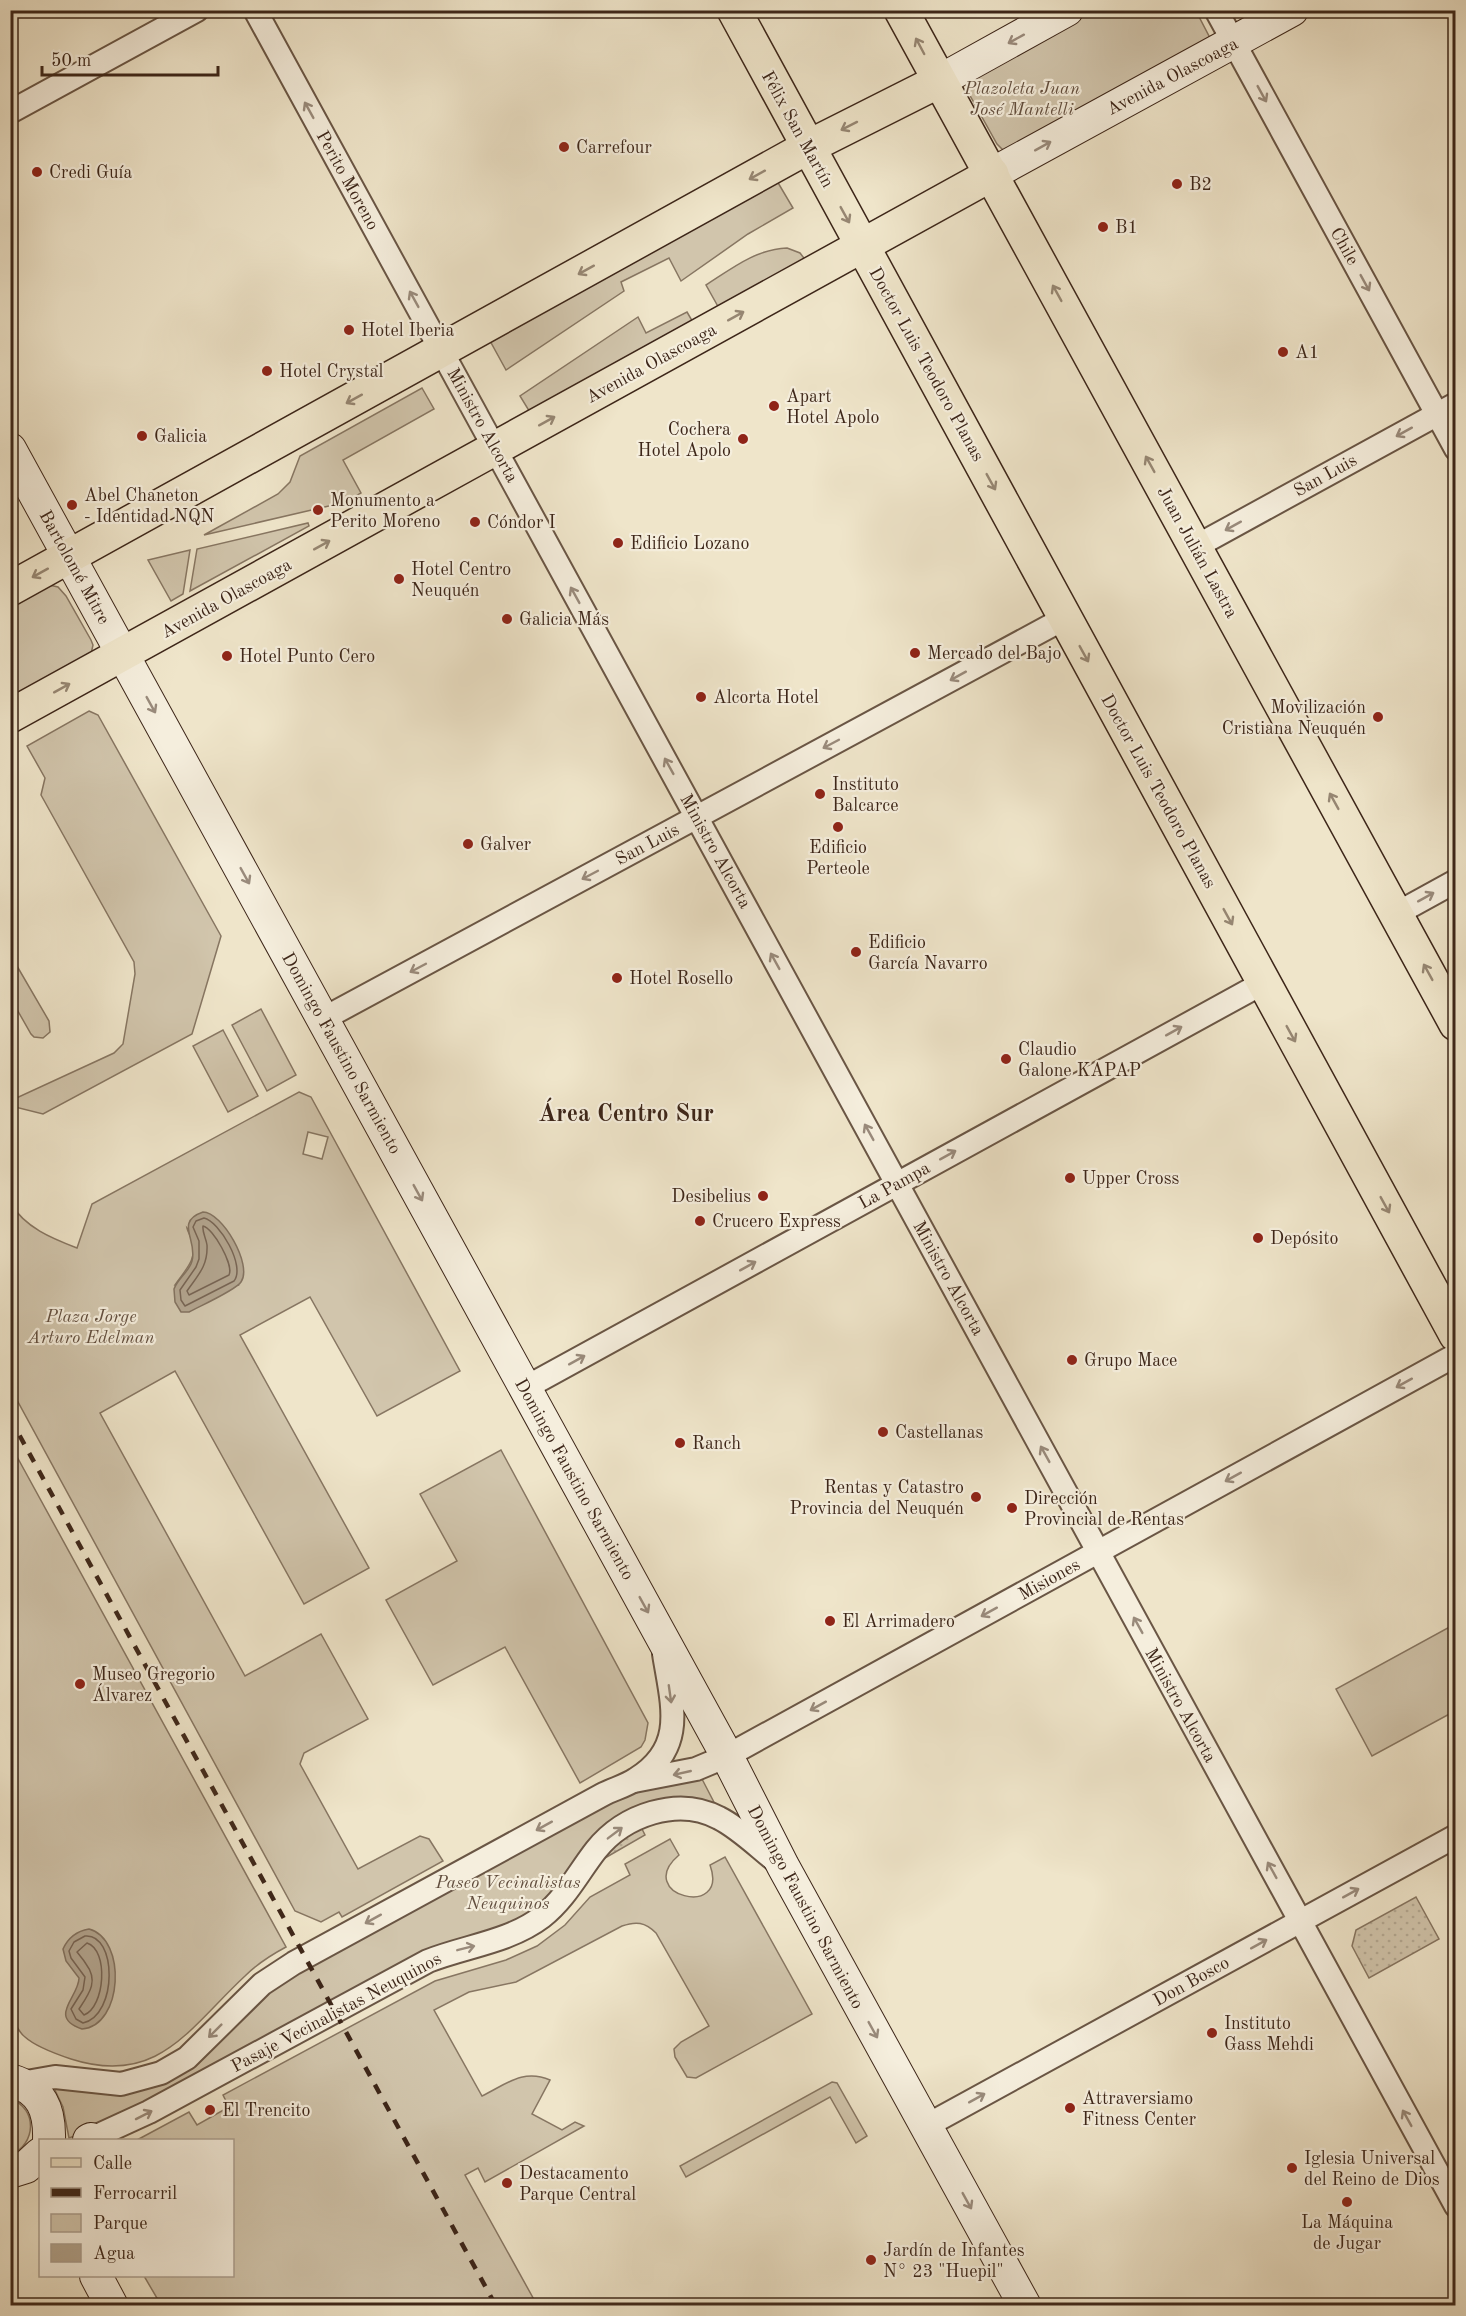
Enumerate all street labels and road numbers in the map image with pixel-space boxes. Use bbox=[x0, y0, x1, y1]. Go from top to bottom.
street label: Avenida Olascoaga bbox=[1104, 35, 1241, 119]
street label: Félix San Martín bbox=[758, 68, 837, 191]
street label: Perito Moreno bbox=[312, 128, 382, 233]
street label: Chile bbox=[1327, 225, 1362, 268]
street label: Doctor Luis Teodoro Planas bbox=[865, 264, 987, 465]
street label: Avenida Olascoaga bbox=[583, 321, 720, 407]
street label: Ministro Alcorta bbox=[443, 365, 521, 486]
street label: San Luis bbox=[1291, 451, 1360, 501]
street label: Juan Julián Lastra bbox=[1154, 484, 1241, 621]
street label: Bartolomé Mitre bbox=[35, 507, 113, 627]
street label: Avenida Olascoaga bbox=[158, 556, 295, 642]
street label: Doctor Luis Teodoro Planas bbox=[1097, 691, 1219, 892]
street label: Ministro Alcorta bbox=[676, 791, 754, 912]
street label: San Luis bbox=[613, 821, 682, 869]
street label: Domingo Faustino Sarmiento bbox=[278, 950, 404, 1157]
street label: La Pampa bbox=[856, 1159, 933, 1213]
street label: Ministro Alcorta bbox=[909, 1218, 987, 1339]
street label: Domingo Faustino Sarmiento bbox=[511, 1376, 637, 1583]
street label: Misiones bbox=[1016, 1556, 1083, 1604]
street label: Ministro Alcorta bbox=[1141, 1645, 1219, 1766]
street label: Domingo Faustino Sarmiento bbox=[744, 1803, 867, 2012]
street label: Pasaje Vecinalistas Neuquinos bbox=[228, 1950, 445, 2076]
street label: Don Bosco bbox=[1151, 1954, 1232, 2010]

